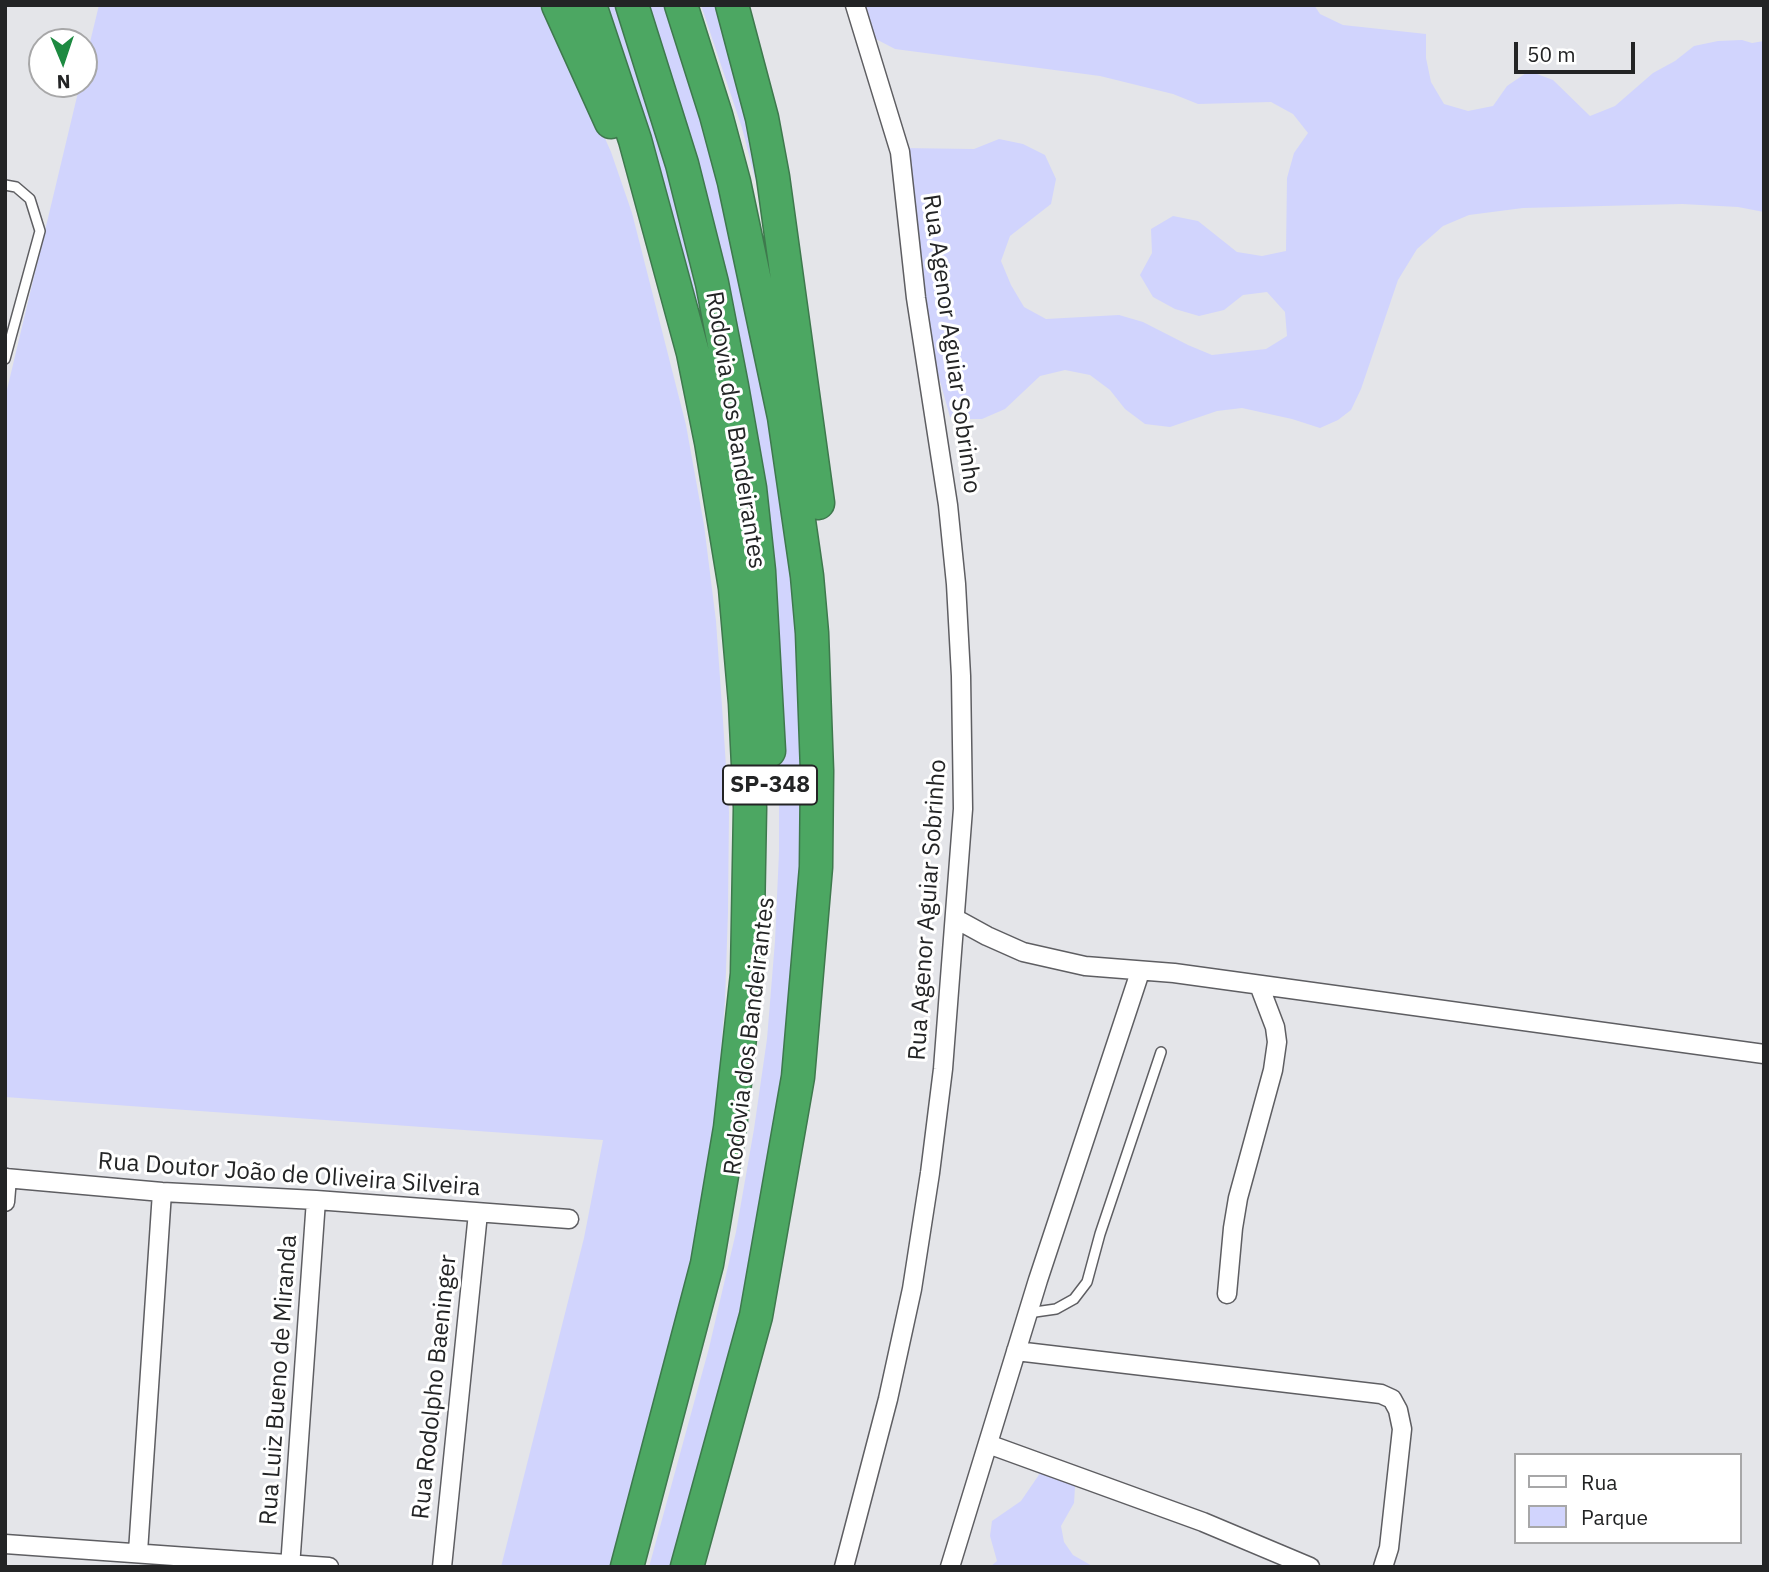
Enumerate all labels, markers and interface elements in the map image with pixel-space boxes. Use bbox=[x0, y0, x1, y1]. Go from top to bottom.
north arrow bbox=[28, 28, 98, 98]
scale bar bbox=[1517, 28, 1638, 72]
text: 50 m bbox=[1527, 40, 1576, 68]
text: N bbox=[56, 70, 71, 94]
street label: Rua Agenor Aguiar Sobrinho bbox=[916, 193, 986, 495]
street label: Rodovia dos Bandeirantes bbox=[699, 289, 771, 571]
street label: Rua Agenor Aguiar Sobrinho bbox=[903, 758, 953, 1062]
road number: SP-348 bbox=[723, 765, 817, 804]
street label: Rodovia dos Bandeirantes bbox=[719, 895, 781, 1177]
street label: Rua Doutor João de Oliveira Silveira bbox=[97, 1147, 481, 1203]
street label: Rua Luiz Bueno de Miranda bbox=[254, 1234, 304, 1526]
street label: Rua Rodolpho Baeninger bbox=[407, 1253, 463, 1521]
legend bbox=[1514, 1453, 1741, 1544]
text: Rua bbox=[1581, 1468, 1618, 1496]
text: Parque bbox=[1581, 1503, 1648, 1531]

